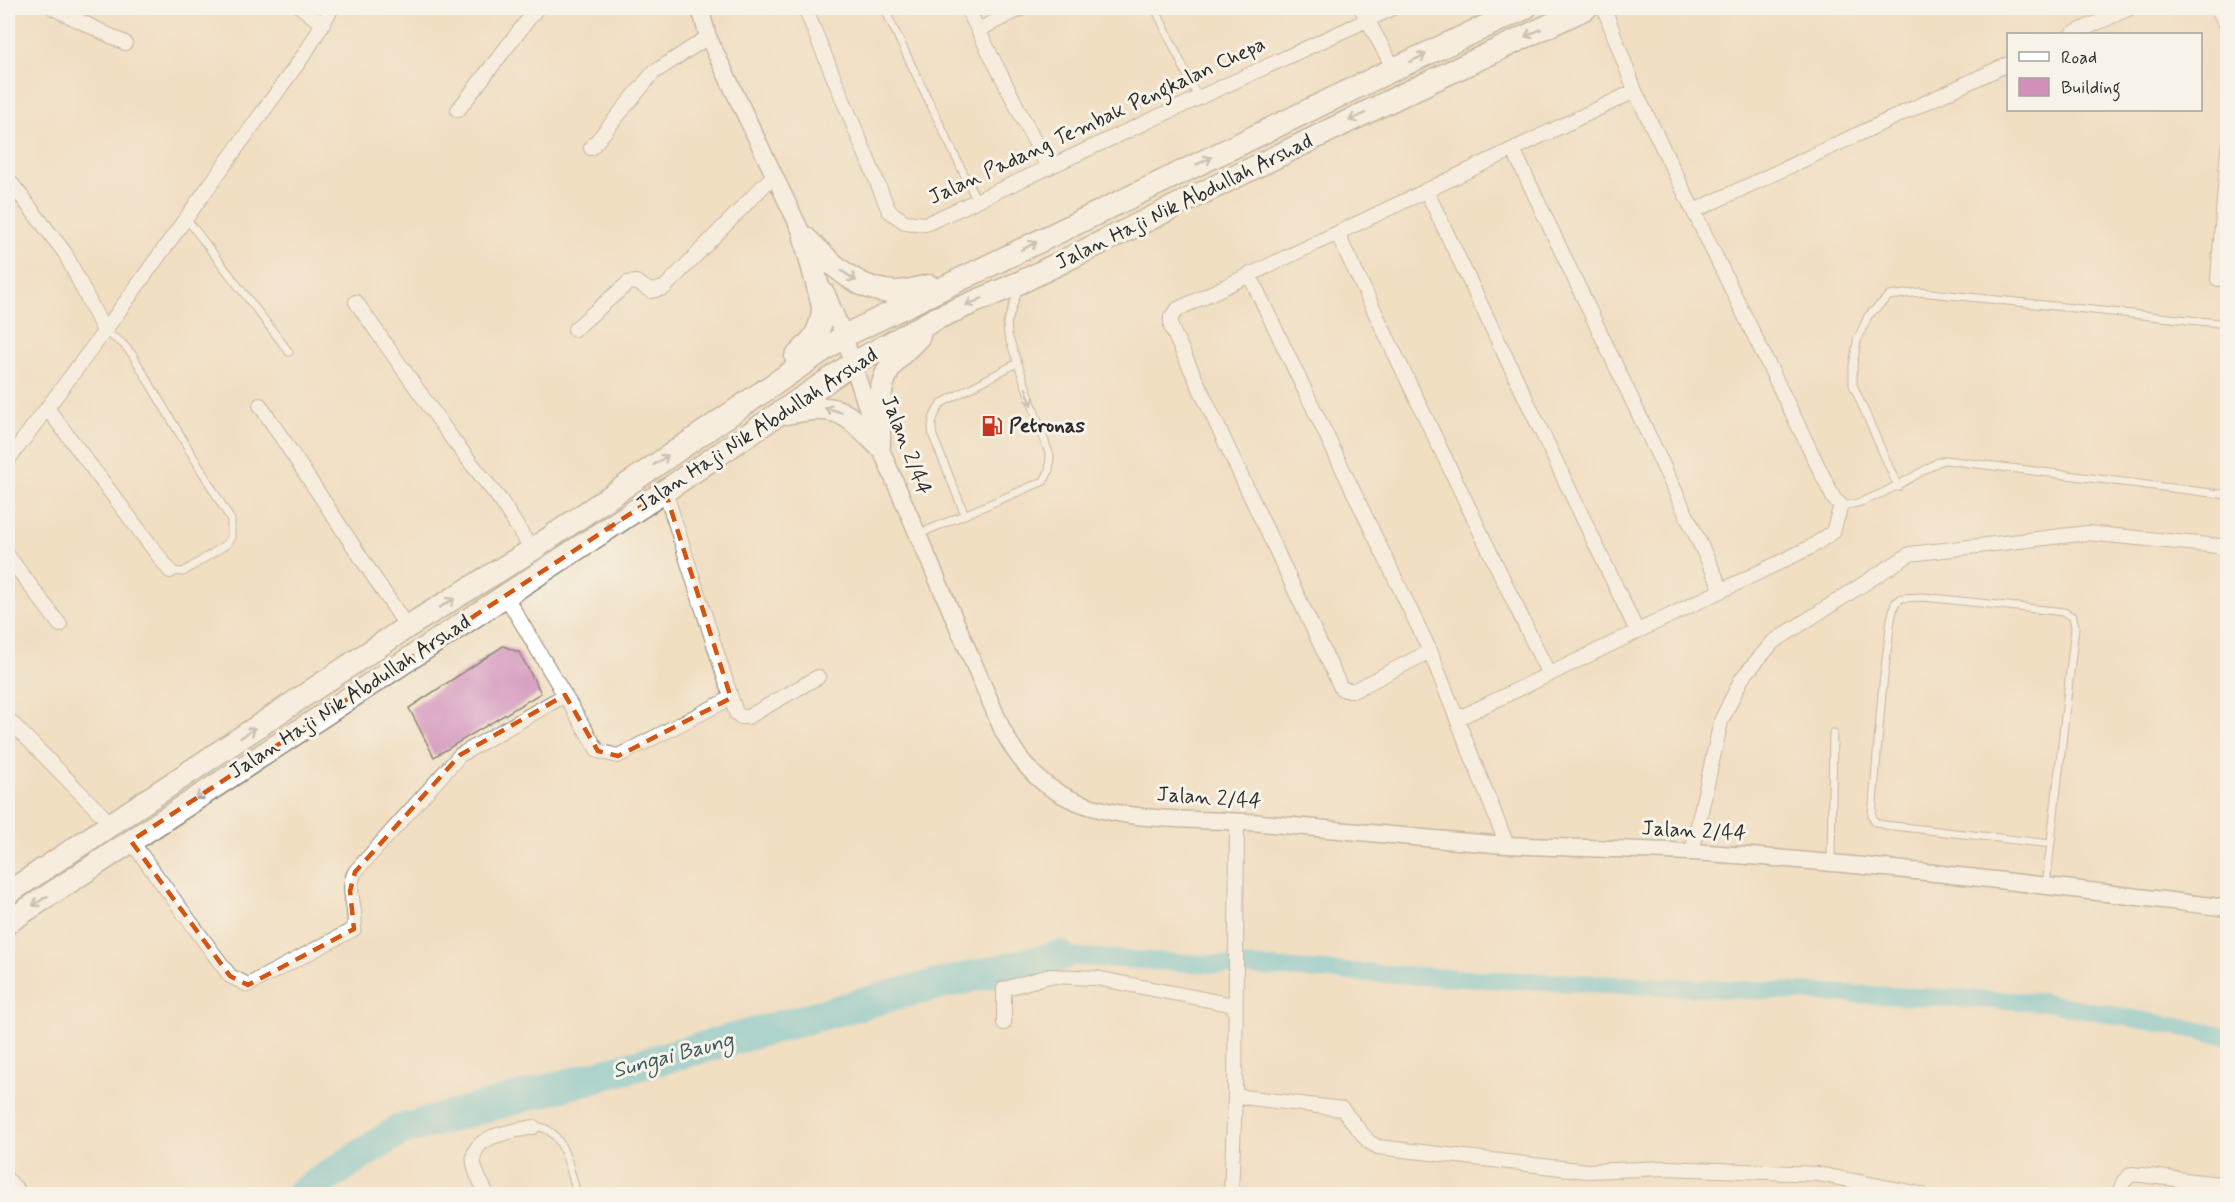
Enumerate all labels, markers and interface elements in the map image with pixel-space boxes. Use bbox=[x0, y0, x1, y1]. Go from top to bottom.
one-way arrow bbox=[1525, 27, 1543, 39]
street label: Jalan Padang Tembak Pengkalan Chepa bbox=[924, 30, 1271, 213]
legend bbox=[2007, 33, 2202, 111]
text: Road bbox=[2061, 46, 2097, 70]
one-way arrow bbox=[1408, 51, 1426, 63]
text: Building bbox=[2061, 76, 2121, 102]
one-way arrow bbox=[1349, 111, 1367, 123]
street label: Jalan Haji Nik Abdullah Arshad bbox=[1051, 127, 1317, 277]
one-way arrow bbox=[1195, 154, 1213, 166]
one-way arrow bbox=[1019, 240, 1037, 252]
one-way arrow bbox=[840, 270, 857, 283]
one-way arrow bbox=[965, 297, 983, 309]
street label: Jalan Haji Nik Abdullah Arshad bbox=[631, 341, 883, 519]
one-way arrow bbox=[1025, 387, 1036, 406]
street label: Jalan 2/44 bbox=[874, 391, 938, 499]
one-way arrow bbox=[824, 404, 843, 416]
place label: Petronas bbox=[1009, 412, 1086, 440]
fuel station icon: Petronas bbox=[980, 414, 1004, 438]
one-way arrow bbox=[653, 454, 669, 466]
one-way arrow bbox=[603, 519, 620, 532]
one-way arrow bbox=[438, 596, 455, 608]
street label: Jalan Haji Nik Abdullah Arshad bbox=[224, 608, 476, 786]
one-way arrow bbox=[240, 727, 256, 739]
street label: Jalan 2/44 bbox=[1156, 780, 1263, 816]
one-way arrow bbox=[195, 788, 212, 800]
street label: Jalan 2/44 bbox=[1641, 814, 1747, 848]
one-way arrow bbox=[32, 895, 49, 907]
water label: Sungai Baung bbox=[610, 1026, 739, 1087]

